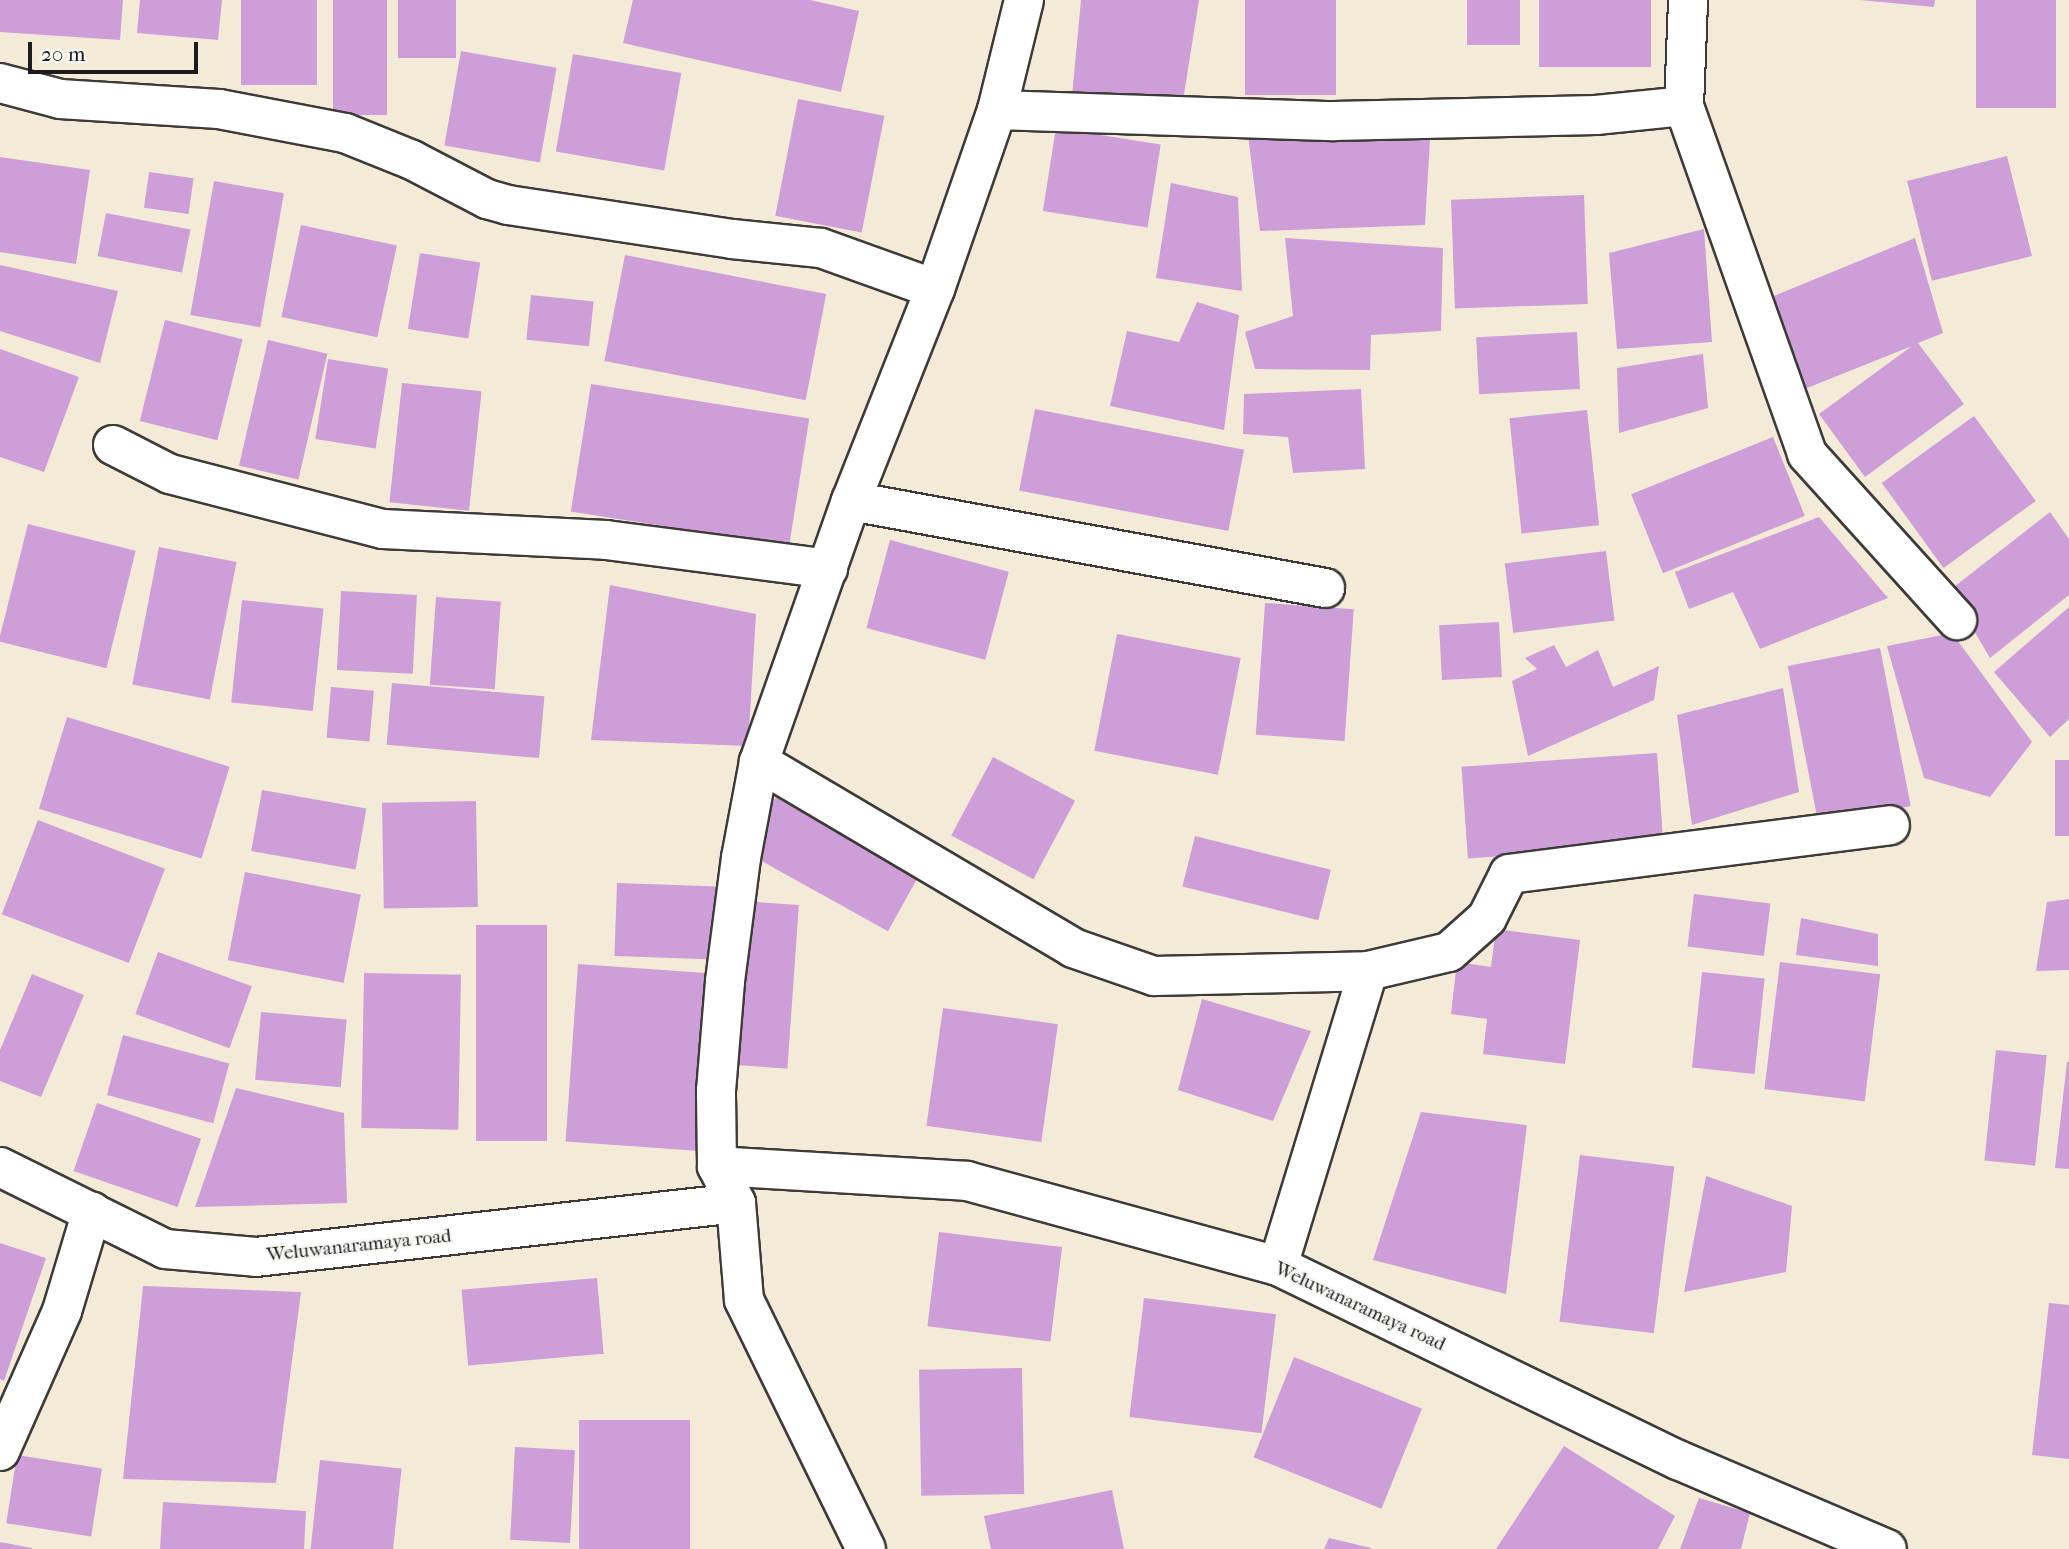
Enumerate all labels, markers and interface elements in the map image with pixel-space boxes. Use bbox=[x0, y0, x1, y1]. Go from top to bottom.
scale bar bbox=[32, 28, 201, 72]
text: 20 m bbox=[41, 42, 85, 66]
street label: Weluwanaramaya road bbox=[266, 1225, 452, 1267]
street label: Weluwanaramaya road bbox=[1271, 1257, 1449, 1357]

